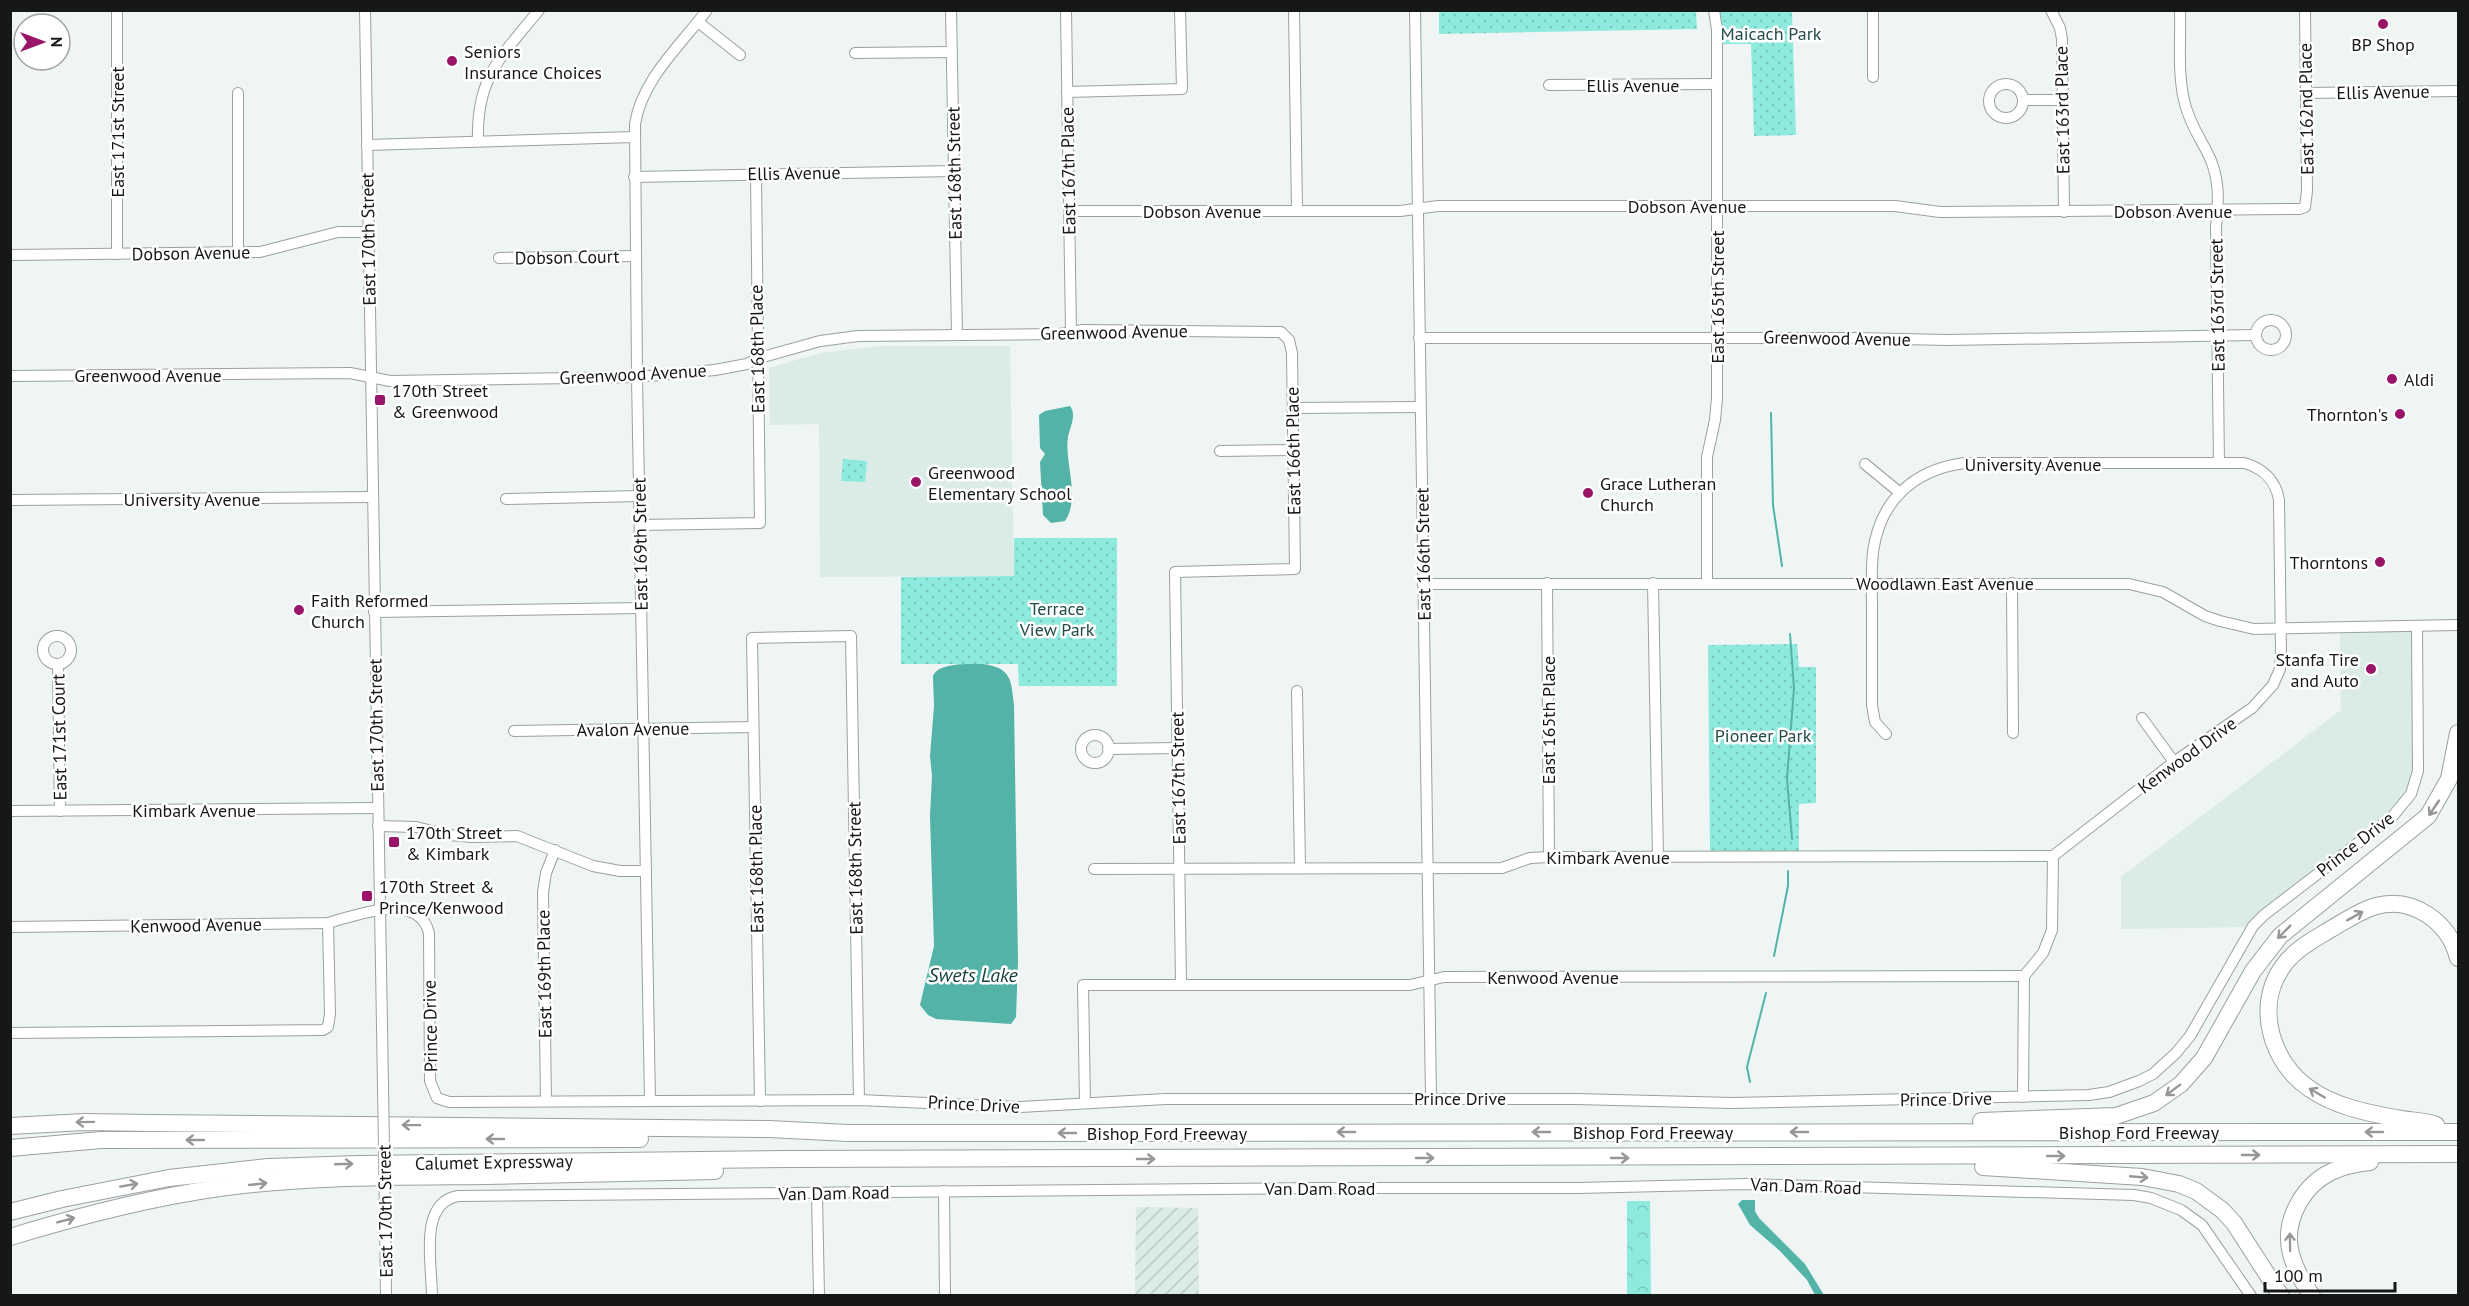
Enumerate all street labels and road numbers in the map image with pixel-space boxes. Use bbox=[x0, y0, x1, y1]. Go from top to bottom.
street label: East 162nd Place bbox=[2293, 43, 2319, 175]
street label: East 163rd Place bbox=[2049, 46, 2075, 174]
street label: East 171st Street bbox=[106, 67, 129, 197]
street label: Ellis Avenue bbox=[1586, 74, 1680, 97]
street label: Ellis Avenue bbox=[2336, 80, 2430, 104]
street label: East 168th Street bbox=[941, 106, 967, 240]
street label: East 167th Place bbox=[1055, 107, 1081, 235]
street label: Ellis Avenue bbox=[747, 161, 841, 185]
street label: East 170th Street bbox=[355, 172, 381, 306]
street label: Dobson Avenue bbox=[1628, 195, 1746, 218]
street label: Dobson Avenue bbox=[1143, 200, 1261, 223]
street label: Dobson Avenue bbox=[2114, 200, 2232, 223]
street label: East 165th Street bbox=[1706, 230, 1729, 364]
street label: East 163rd Street bbox=[2204, 238, 2230, 372]
street label: Dobson Avenue bbox=[131, 240, 251, 266]
street label: Dobson Court bbox=[514, 245, 620, 269]
street label: East 168th Place bbox=[744, 285, 770, 413]
street label: Greenwood Avenue bbox=[1040, 319, 1188, 345]
street label: Greenwood Avenue bbox=[1763, 325, 1911, 351]
street label: Greenwood Avenue bbox=[559, 359, 707, 389]
street label: Greenwood Avenue bbox=[74, 364, 222, 387]
street label: East 166th Place bbox=[1280, 387, 1306, 515]
street label: University Avenue bbox=[1965, 453, 2101, 476]
street label: East 169th Street bbox=[627, 477, 653, 611]
street label: East 166th Street bbox=[1410, 487, 1436, 621]
street label: University Avenue bbox=[124, 488, 260, 511]
street label: Woodlawn East Avenue bbox=[1856, 572, 2034, 595]
street label: East 165th Place bbox=[1537, 656, 1560, 784]
street label: East 170th Street bbox=[363, 658, 389, 792]
street label: East 171st Court bbox=[46, 673, 72, 801]
street label: East 167th Street bbox=[1165, 711, 1191, 845]
street label: Kenwood Drive bbox=[2133, 712, 2241, 798]
street label: Avalon Avenue bbox=[576, 717, 690, 741]
street label: Kimbark Avenue bbox=[132, 799, 256, 822]
street label: East 168th Street bbox=[842, 801, 868, 935]
street label: East 168th Place bbox=[743, 805, 769, 933]
street label: Prince Drive bbox=[2312, 807, 2398, 881]
street label: Kimbark Avenue bbox=[1546, 846, 1670, 869]
street label: East 169th Place bbox=[531, 910, 557, 1038]
street label: Kenwood Avenue bbox=[130, 912, 262, 938]
street label: Kenwood Avenue bbox=[1487, 966, 1619, 989]
street label: Prince Drive bbox=[418, 980, 442, 1072]
street label: Prince Drive bbox=[1414, 1087, 1506, 1110]
street label: Prince Drive bbox=[1900, 1087, 1992, 1111]
street label: Prince Drive bbox=[927, 1090, 1021, 1118]
street label: Bishop Ford Freeway bbox=[1573, 1121, 1734, 1144]
street label: Bishop Ford Freeway bbox=[2059, 1121, 2220, 1144]
street label: Bishop Ford Freeway bbox=[1087, 1122, 1248, 1145]
street label: East 170th Street bbox=[372, 1144, 398, 1278]
street label: Calumet Expressway bbox=[415, 1149, 574, 1175]
street label: Van Dam Road bbox=[1749, 1173, 1862, 1199]
street label: Van Dam Road bbox=[1263, 1177, 1376, 1200]
street label: Van Dam Road bbox=[777, 1181, 890, 1205]

